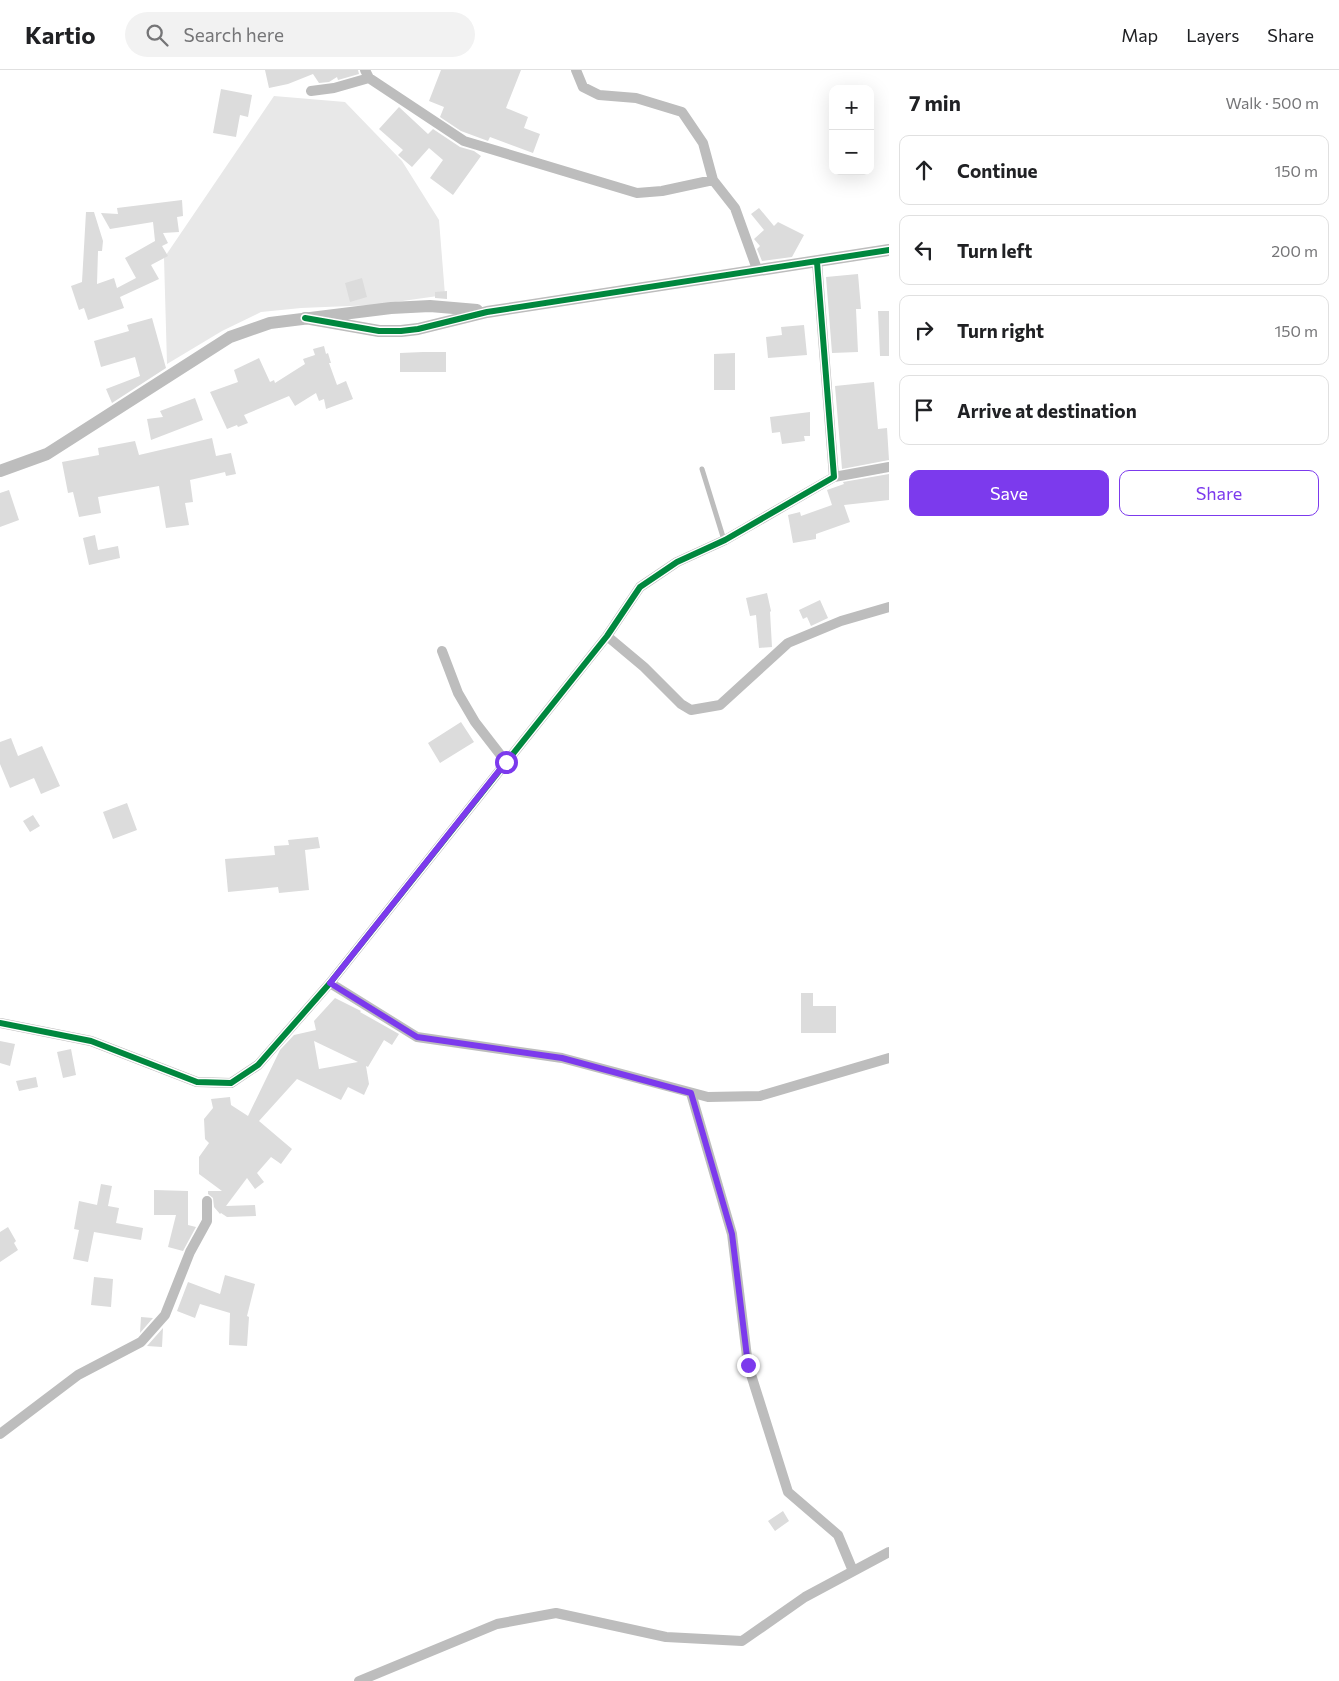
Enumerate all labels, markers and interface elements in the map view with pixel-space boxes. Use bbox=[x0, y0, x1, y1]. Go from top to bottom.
search box bbox=[125, 12, 475, 57]
text: Kartio bbox=[25, 20, 95, 49]
icon: search bbox=[143, 21, 171, 49]
text: Search here bbox=[183, 23, 284, 46]
text: Map bbox=[1121, 24, 1158, 46]
text: Layers bbox=[1186, 24, 1239, 46]
text: Share bbox=[1267, 24, 1314, 46]
map controls bbox=[829, 85, 874, 175]
button: + bbox=[829, 85, 874, 130]
text: 7 min bbox=[909, 90, 961, 115]
text: Walk · 500 m bbox=[1225, 93, 1319, 112]
button: − bbox=[829, 130, 874, 175]
icon: ahead bbox=[910, 156, 938, 184]
text: Continue bbox=[957, 159, 1037, 182]
text: 150 m bbox=[1275, 161, 1318, 180]
icon: left bbox=[910, 236, 938, 264]
text: Turn left bbox=[957, 239, 1032, 262]
text: 200 m bbox=[1271, 241, 1318, 260]
icon: right bbox=[910, 316, 938, 344]
text: Turn right bbox=[957, 319, 1044, 342]
text: 150 m bbox=[1275, 321, 1318, 340]
icon: arrive bbox=[910, 396, 938, 424]
text: Arrive at destination bbox=[957, 399, 1137, 422]
button: Save bbox=[909, 470, 1109, 516]
button: Share bbox=[1119, 470, 1319, 516]
route start bbox=[495, 751, 518, 774]
route end bbox=[737, 1354, 760, 1377]

